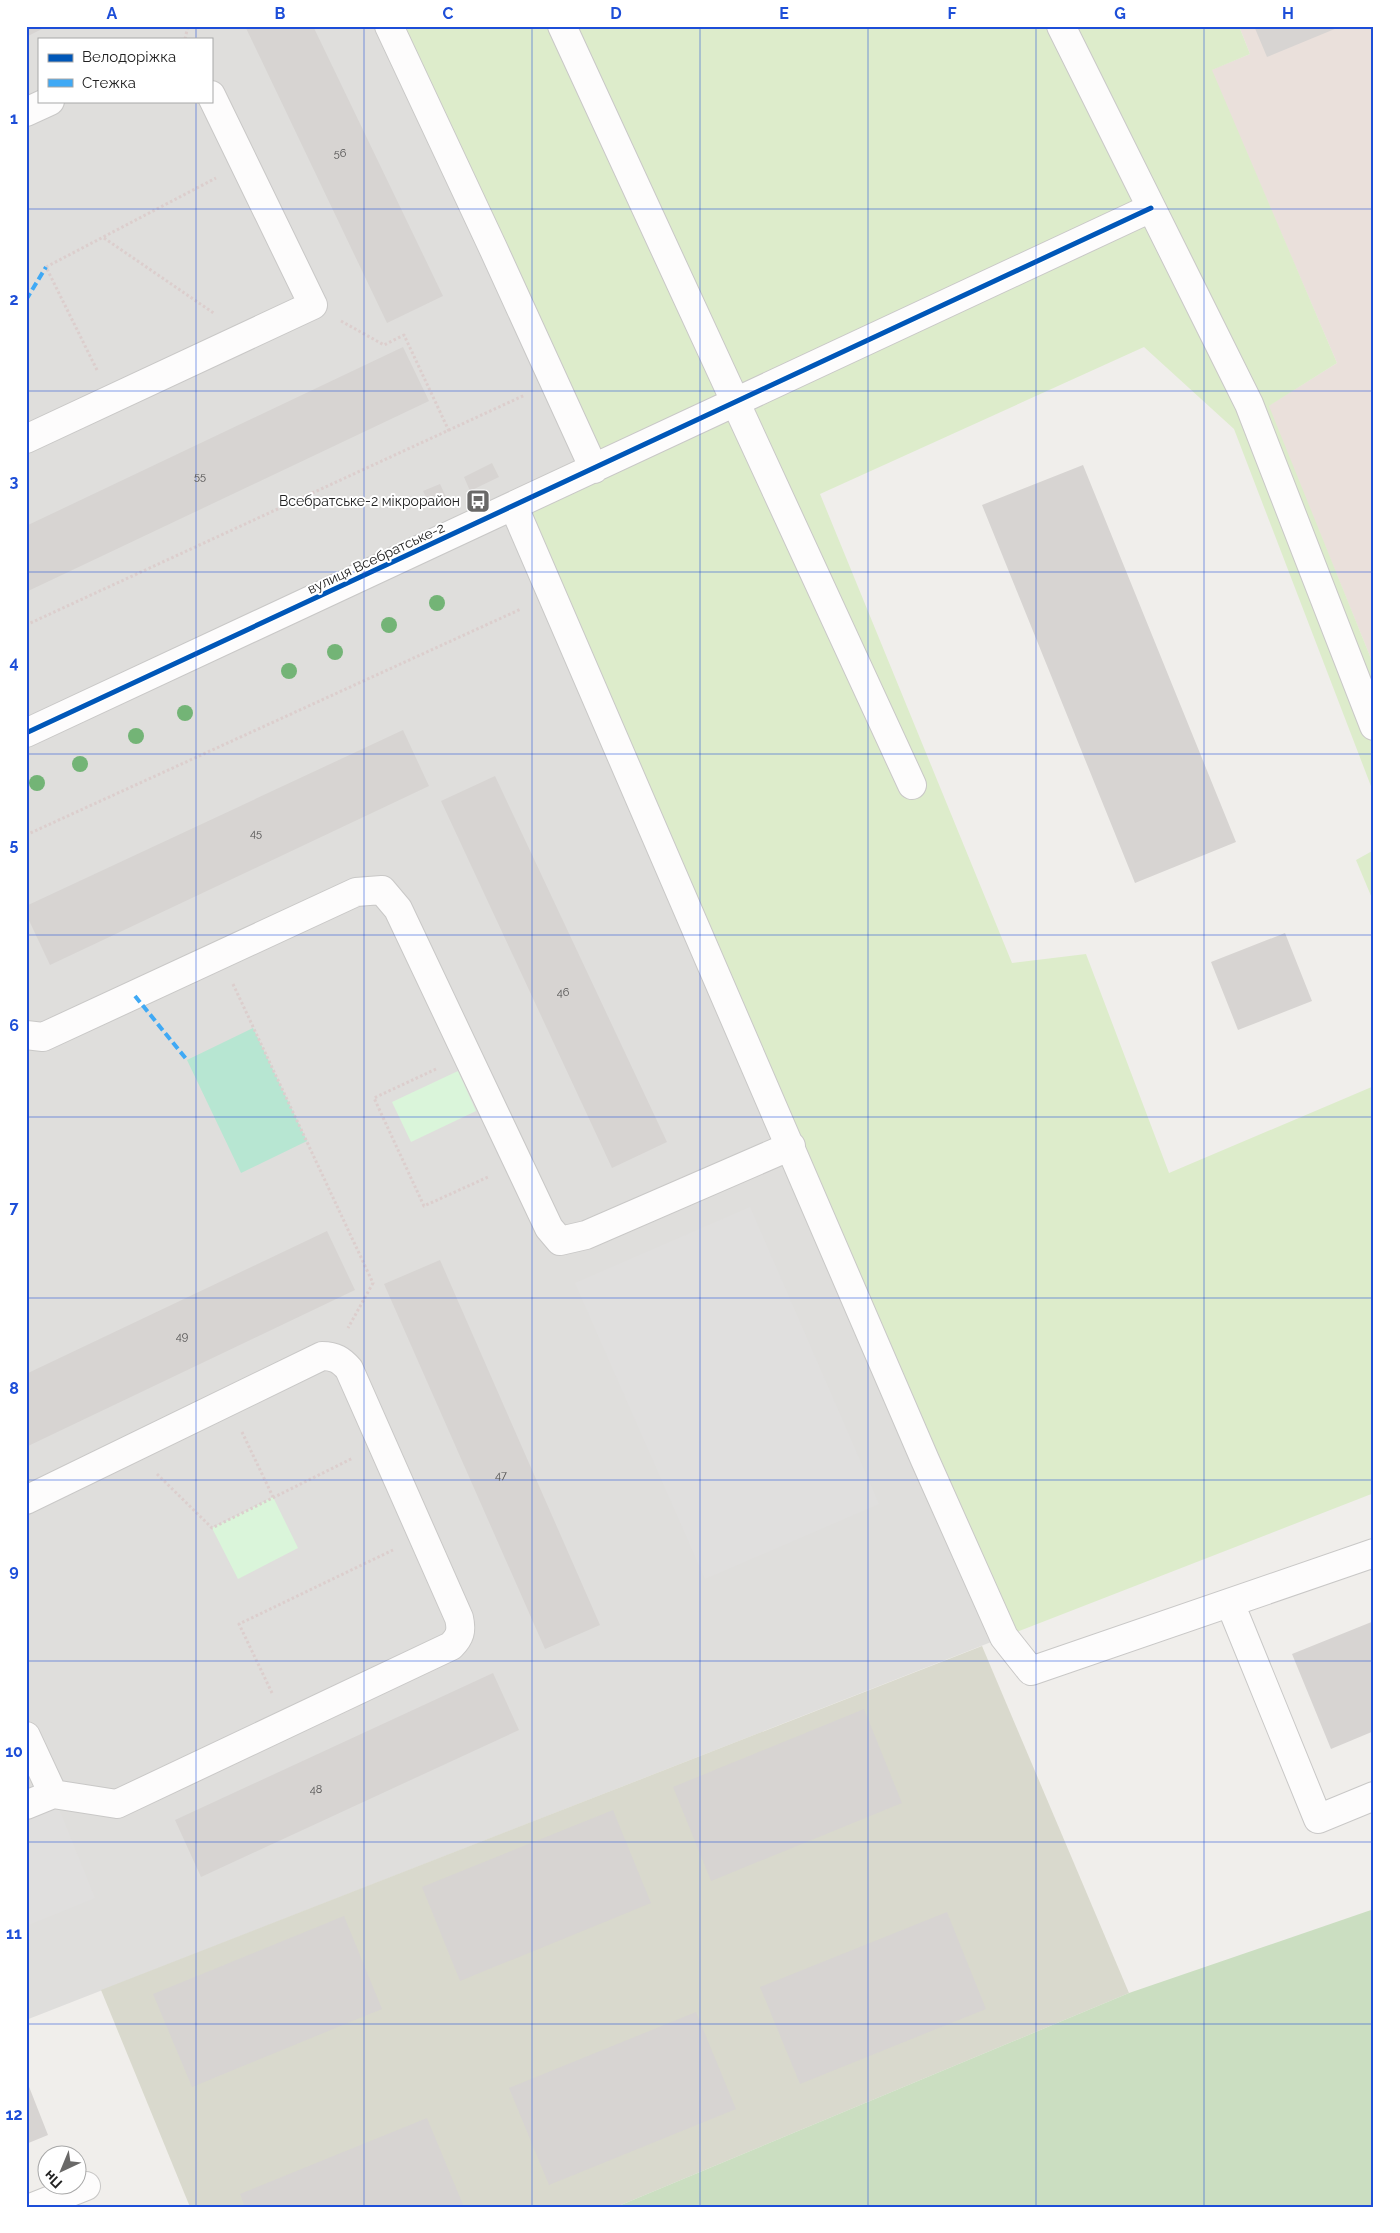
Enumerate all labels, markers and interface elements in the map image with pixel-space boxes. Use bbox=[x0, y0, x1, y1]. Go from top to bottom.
text: A bbox=[107, 4, 118, 23]
text: B bbox=[275, 4, 286, 23]
text: C bbox=[443, 4, 454, 23]
text: D bbox=[610, 4, 622, 23]
text: E bbox=[779, 4, 789, 23]
text: F bbox=[947, 4, 957, 23]
text: G bbox=[1114, 4, 1126, 23]
text: H bbox=[1282, 4, 1294, 23]
legend bbox=[38, 38, 212, 102]
text: Велодоріжка bbox=[82, 48, 176, 66]
text: Стежка bbox=[82, 74, 136, 92]
text: 1 bbox=[10, 109, 18, 128]
house number: 56 bbox=[334, 147, 347, 160]
text: 2 bbox=[9, 290, 19, 309]
house number: 55 bbox=[194, 470, 206, 483]
text: 3 bbox=[10, 472, 19, 491]
bus stop icon: Всебратське-2 мікрорайон bbox=[465, 488, 491, 514]
place label: Всебратське-2 мікрорайон bbox=[279, 493, 460, 509]
street label: вулиця Всебратське-2 bbox=[305, 519, 447, 597]
text: 4 bbox=[9, 653, 19, 672]
house number: 45 bbox=[250, 827, 262, 840]
text: 5 bbox=[10, 835, 19, 854]
house number: 46 bbox=[557, 986, 570, 999]
text: 6 bbox=[9, 1016, 19, 1035]
text: 7 bbox=[10, 1198, 19, 1217]
house number: 49 bbox=[176, 1330, 188, 1343]
text: 8 bbox=[9, 1379, 19, 1398]
house number: 47 bbox=[495, 1469, 507, 1482]
text: 9 bbox=[9, 1561, 19, 1580]
text: 10 bbox=[5, 1742, 23, 1761]
house number: 48 bbox=[310, 1783, 322, 1796]
text: 11 bbox=[6, 1924, 22, 1943]
text: 12 bbox=[6, 2105, 22, 2124]
north arrow bbox=[38, 2146, 88, 2196]
text: Пн bbox=[41, 2167, 65, 2192]

